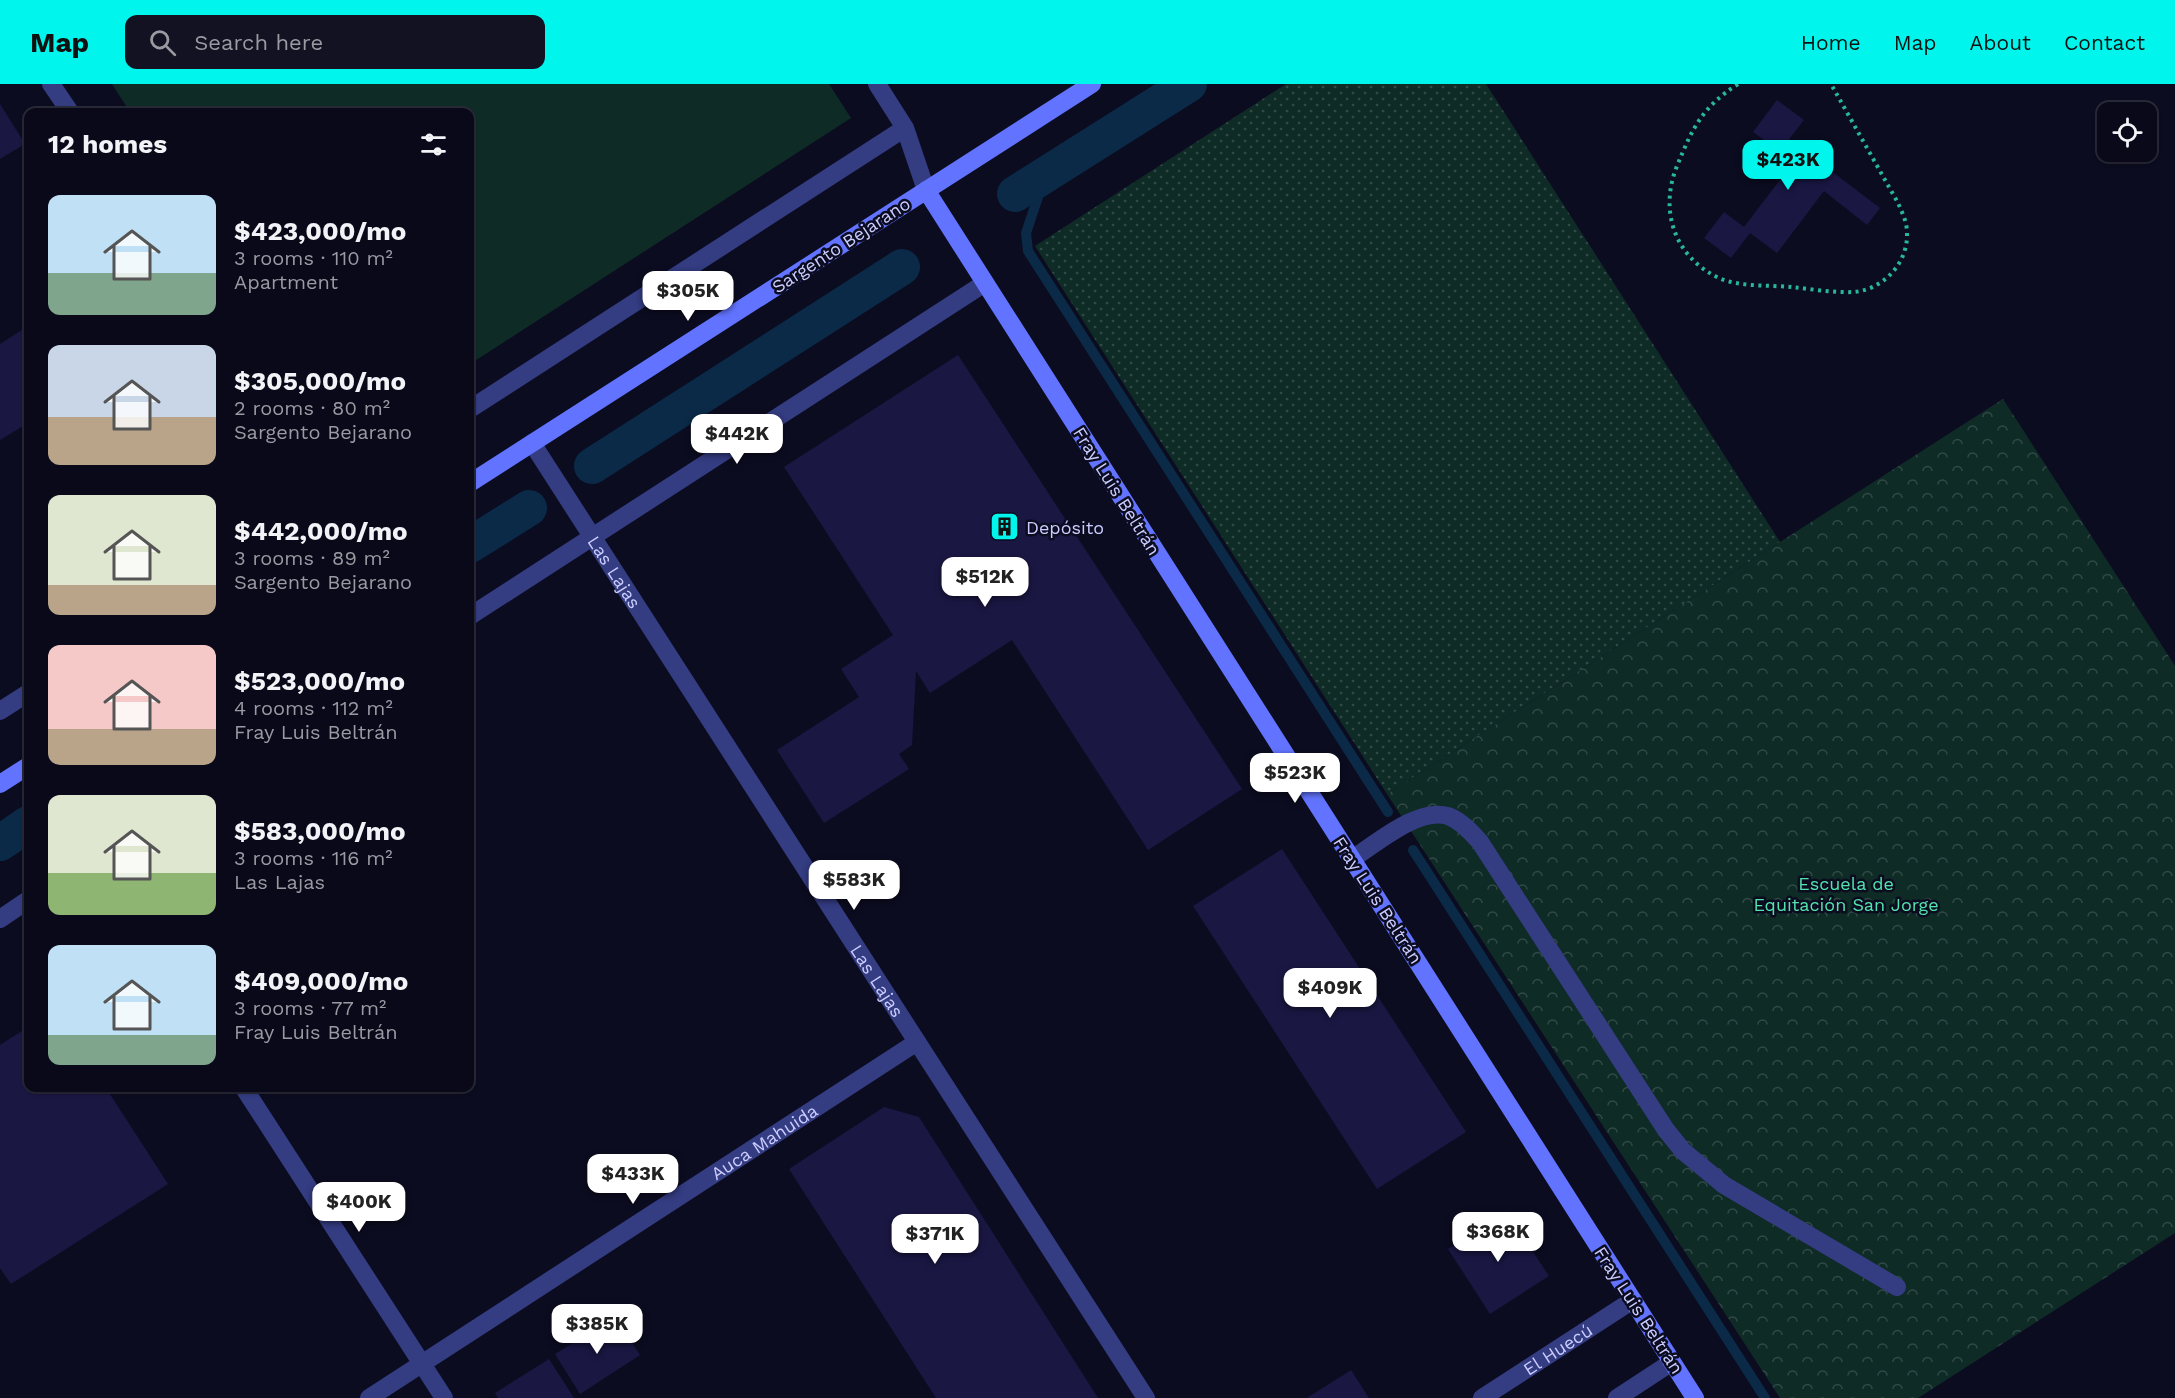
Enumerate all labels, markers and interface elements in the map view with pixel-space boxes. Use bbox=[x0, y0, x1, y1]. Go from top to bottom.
search box bbox=[125, 15, 545, 69]
text: Map bbox=[30, 26, 89, 59]
icon: search bbox=[146, 26, 179, 59]
text: Search here bbox=[194, 30, 323, 55]
text: Home bbox=[1801, 30, 1861, 55]
text: Map bbox=[1894, 30, 1937, 55]
text: About bbox=[1970, 30, 2031, 55]
text: Contact bbox=[2064, 30, 2145, 55]
map controls bbox=[2097, 102, 2157, 162]
button: locate bbox=[2097, 102, 2157, 162]
icon: filters bbox=[417, 128, 450, 161]
text: 12 homes bbox=[48, 129, 167, 159]
pin: $423K bbox=[1746, 140, 1830, 191]
text: $423K bbox=[1756, 147, 1820, 171]
street label: Sargento Bejarano bbox=[768, 193, 914, 297]
text: $423,000/mo bbox=[234, 216, 406, 246]
icon: home bbox=[96, 219, 168, 291]
text: 3 rooms · 110 m² bbox=[234, 246, 393, 270]
text: Apartment bbox=[234, 270, 338, 294]
pin: $305K bbox=[646, 271, 730, 322]
text: $305K bbox=[657, 278, 719, 302]
text: $305,000/mo bbox=[234, 366, 406, 396]
icon: home bbox=[96, 369, 168, 441]
text: 2 rooms · 80 m² bbox=[234, 396, 390, 420]
pin: $442K bbox=[695, 414, 779, 465]
text: Sargento Bejarano bbox=[234, 420, 412, 444]
text: $442K bbox=[705, 421, 769, 445]
street label: Fray Luis Beltrán bbox=[1069, 423, 1165, 559]
building icon: Depósito bbox=[989, 511, 1021, 543]
text: $442,000/mo bbox=[234, 516, 408, 546]
place label: Depósito bbox=[1026, 517, 1104, 538]
icon: home bbox=[96, 519, 168, 591]
street label: Las Lajas bbox=[584, 531, 646, 612]
text: 3 rooms · 89 m² bbox=[234, 546, 390, 570]
pin: $512K bbox=[943, 557, 1027, 608]
text: $512K bbox=[956, 564, 1014, 588]
text: Sargento Bejarano bbox=[234, 570, 412, 594]
text: $523,000/mo bbox=[234, 666, 405, 696]
icon: home bbox=[96, 669, 168, 741]
text: 4 rooms · 112 m² bbox=[234, 696, 393, 720]
text: Fray Luis Beltrán bbox=[234, 720, 398, 744]
pin: $523K bbox=[1253, 753, 1337, 804]
text: $523K bbox=[1264, 760, 1326, 784]
text: $583,000/mo bbox=[234, 816, 406, 846]
icon: home bbox=[96, 819, 168, 891]
street label: Fray Luis Beltrán bbox=[1329, 833, 1427, 967]
text: 3 rooms · 116 m² bbox=[234, 846, 393, 870]
pin: $583K bbox=[812, 860, 896, 911]
text: $583K bbox=[823, 867, 885, 891]
text: Las Lajas bbox=[234, 870, 325, 894]
park label: Escuela de Equitación San Jorge bbox=[1753, 873, 1939, 915]
street label: Las Lajas bbox=[847, 940, 909, 1021]
text: $409,000/mo bbox=[234, 966, 408, 996]
pin: $409K bbox=[1288, 968, 1372, 1019]
icon: home bbox=[96, 969, 168, 1041]
text: $409K bbox=[1298, 975, 1362, 999]
text: 3 rooms · 77 m² bbox=[234, 996, 386, 1020]
text: Fray Luis Beltrán bbox=[234, 1020, 398, 1044]
street label: Auca Mahuida bbox=[707, 1099, 821, 1184]
pin: $433K bbox=[591, 1154, 675, 1205]
text: $433K bbox=[601, 1161, 665, 1185]
pin: $400K bbox=[317, 1182, 401, 1233]
text: $400K bbox=[326, 1189, 392, 1213]
pin: $368K bbox=[1456, 1212, 1540, 1263]
pin: $371K bbox=[893, 1214, 977, 1265]
text: $368K bbox=[1466, 1219, 1530, 1243]
text: $371K bbox=[906, 1221, 964, 1245]
street label: Fray Luis Beltrán bbox=[1590, 1243, 1688, 1377]
pin: $385K bbox=[555, 1304, 639, 1355]
text: $385K bbox=[566, 1311, 628, 1335]
street label: El Huecú bbox=[1519, 1319, 1596, 1379]

